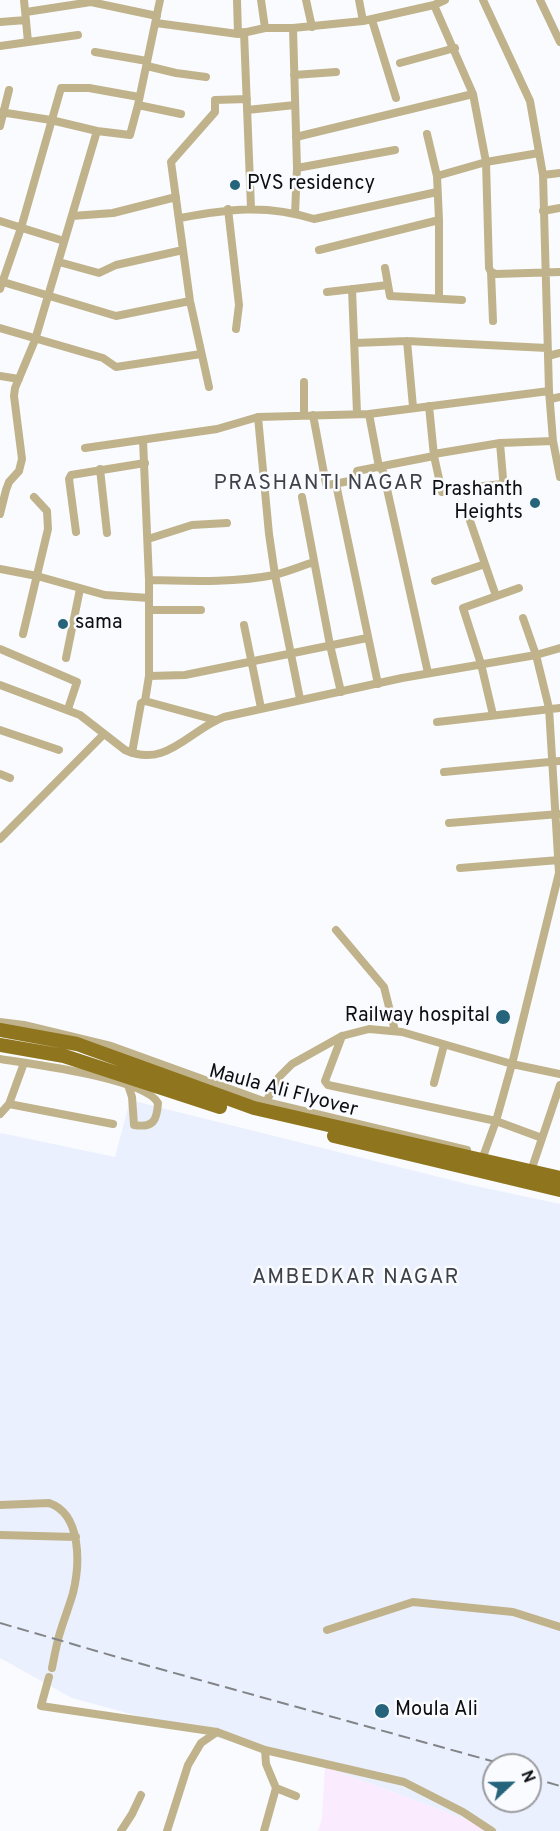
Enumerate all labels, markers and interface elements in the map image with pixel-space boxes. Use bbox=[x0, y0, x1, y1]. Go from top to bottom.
place label: PVS residency bbox=[247, 173, 375, 197]
marker: PVS residency bbox=[228, 178, 242, 192]
district label: PRASHANTI NAGAR bbox=[213, 472, 425, 498]
place label: Prashanth Heights bbox=[432, 479, 523, 526]
marker: Prashanth Heights bbox=[528, 496, 542, 510]
place label: sama bbox=[75, 612, 123, 636]
marker: sama bbox=[56, 617, 70, 631]
place label: Railway hospital bbox=[345, 1005, 490, 1029]
marker: Railway hospital bbox=[494, 1008, 512, 1026]
street label: Maula Ali Flyover bbox=[206, 1061, 360, 1123]
district label: AMBEDKAR NAGAR bbox=[252, 1266, 460, 1292]
place label: Moula Ali bbox=[395, 1699, 478, 1723]
marker: Moula Ali bbox=[373, 1702, 391, 1720]
north arrow bbox=[482, 1753, 542, 1813]
text: N bbox=[515, 1768, 538, 1786]

